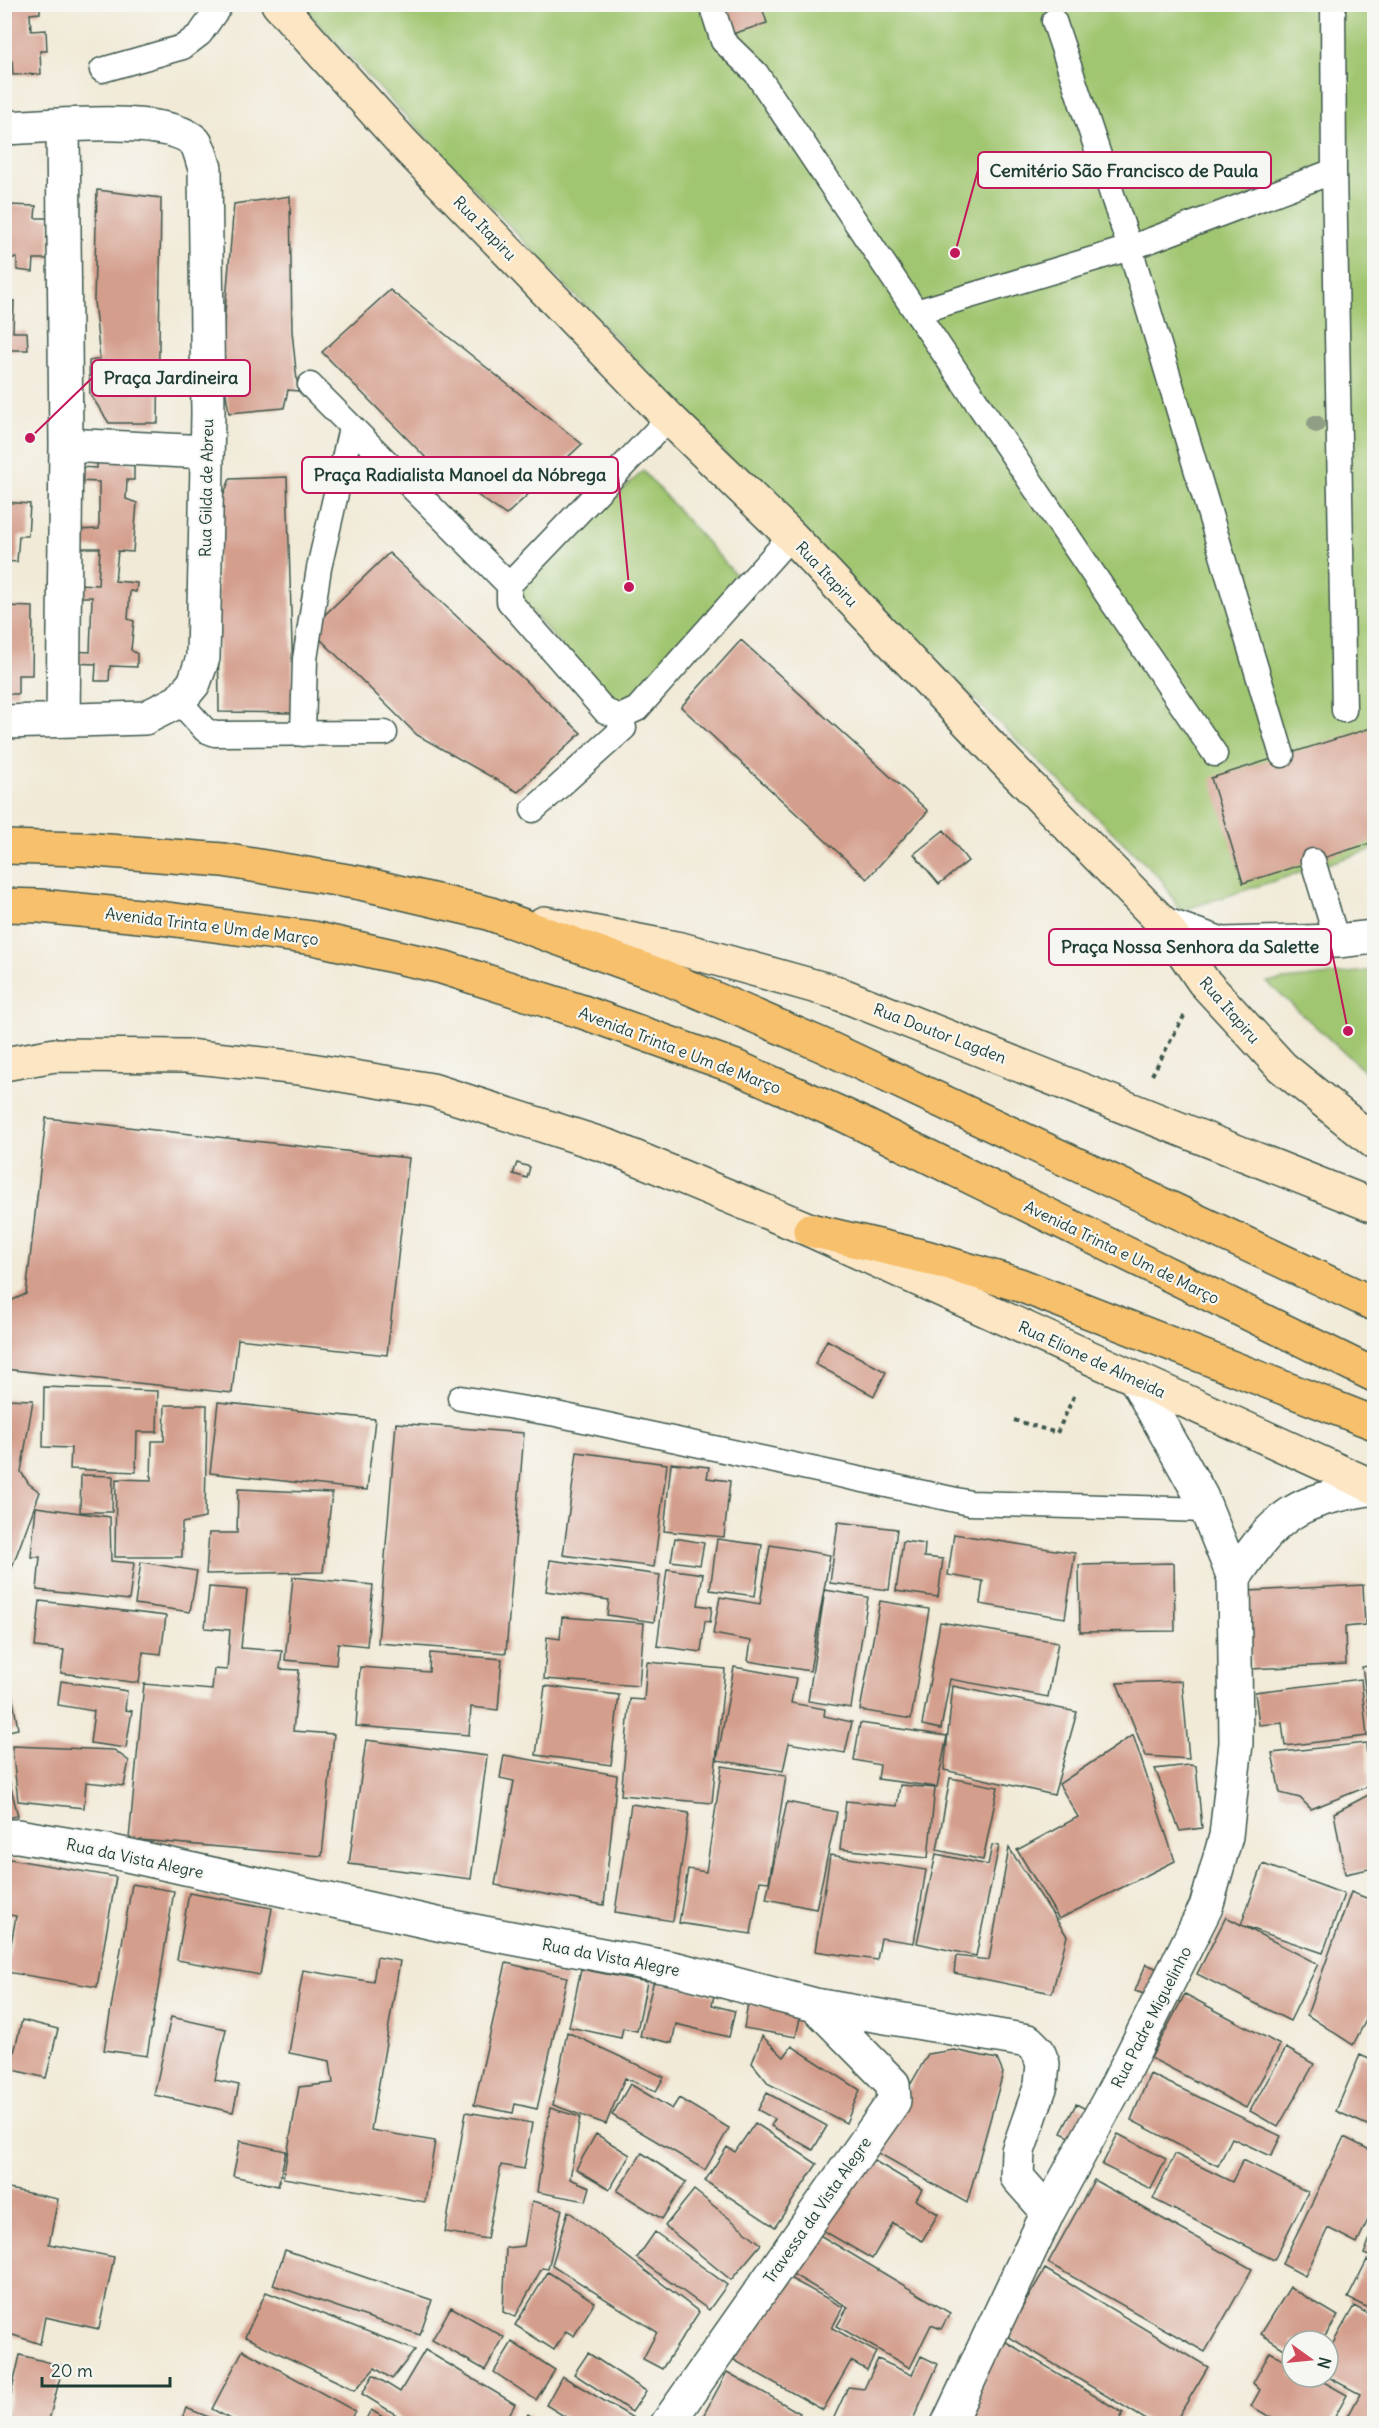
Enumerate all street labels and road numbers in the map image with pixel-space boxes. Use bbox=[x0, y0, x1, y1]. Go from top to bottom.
street label: Rua Itapiru bbox=[449, 192, 521, 264]
street label: Rua Gilda de Abreu bbox=[195, 419, 217, 557]
street label: Rua Itapiru bbox=[792, 537, 862, 611]
street label: Avenida Trinta e Um de Março bbox=[104, 903, 320, 949]
street label: Rua Itapiru bbox=[1196, 972, 1264, 1048]
street label: Rua Doutor Lagden bbox=[871, 998, 1009, 1068]
street label: Avenida Trinta e Um de Março bbox=[576, 1002, 784, 1098]
street label: Avenida Trinta e Um de Março bbox=[1021, 1196, 1223, 1308]
street label: Rua Elione de Almeida bbox=[1015, 1316, 1169, 1402]
street label: Rua da Vista Alegre bbox=[64, 1834, 206, 1882]
street label: Rua da Vista Alegre bbox=[540, 1934, 682, 1980]
street label: Rua Padre Miguelinho bbox=[1107, 1943, 1195, 2091]
street label: Travessa da Vista Alegre bbox=[759, 2133, 875, 2287]

